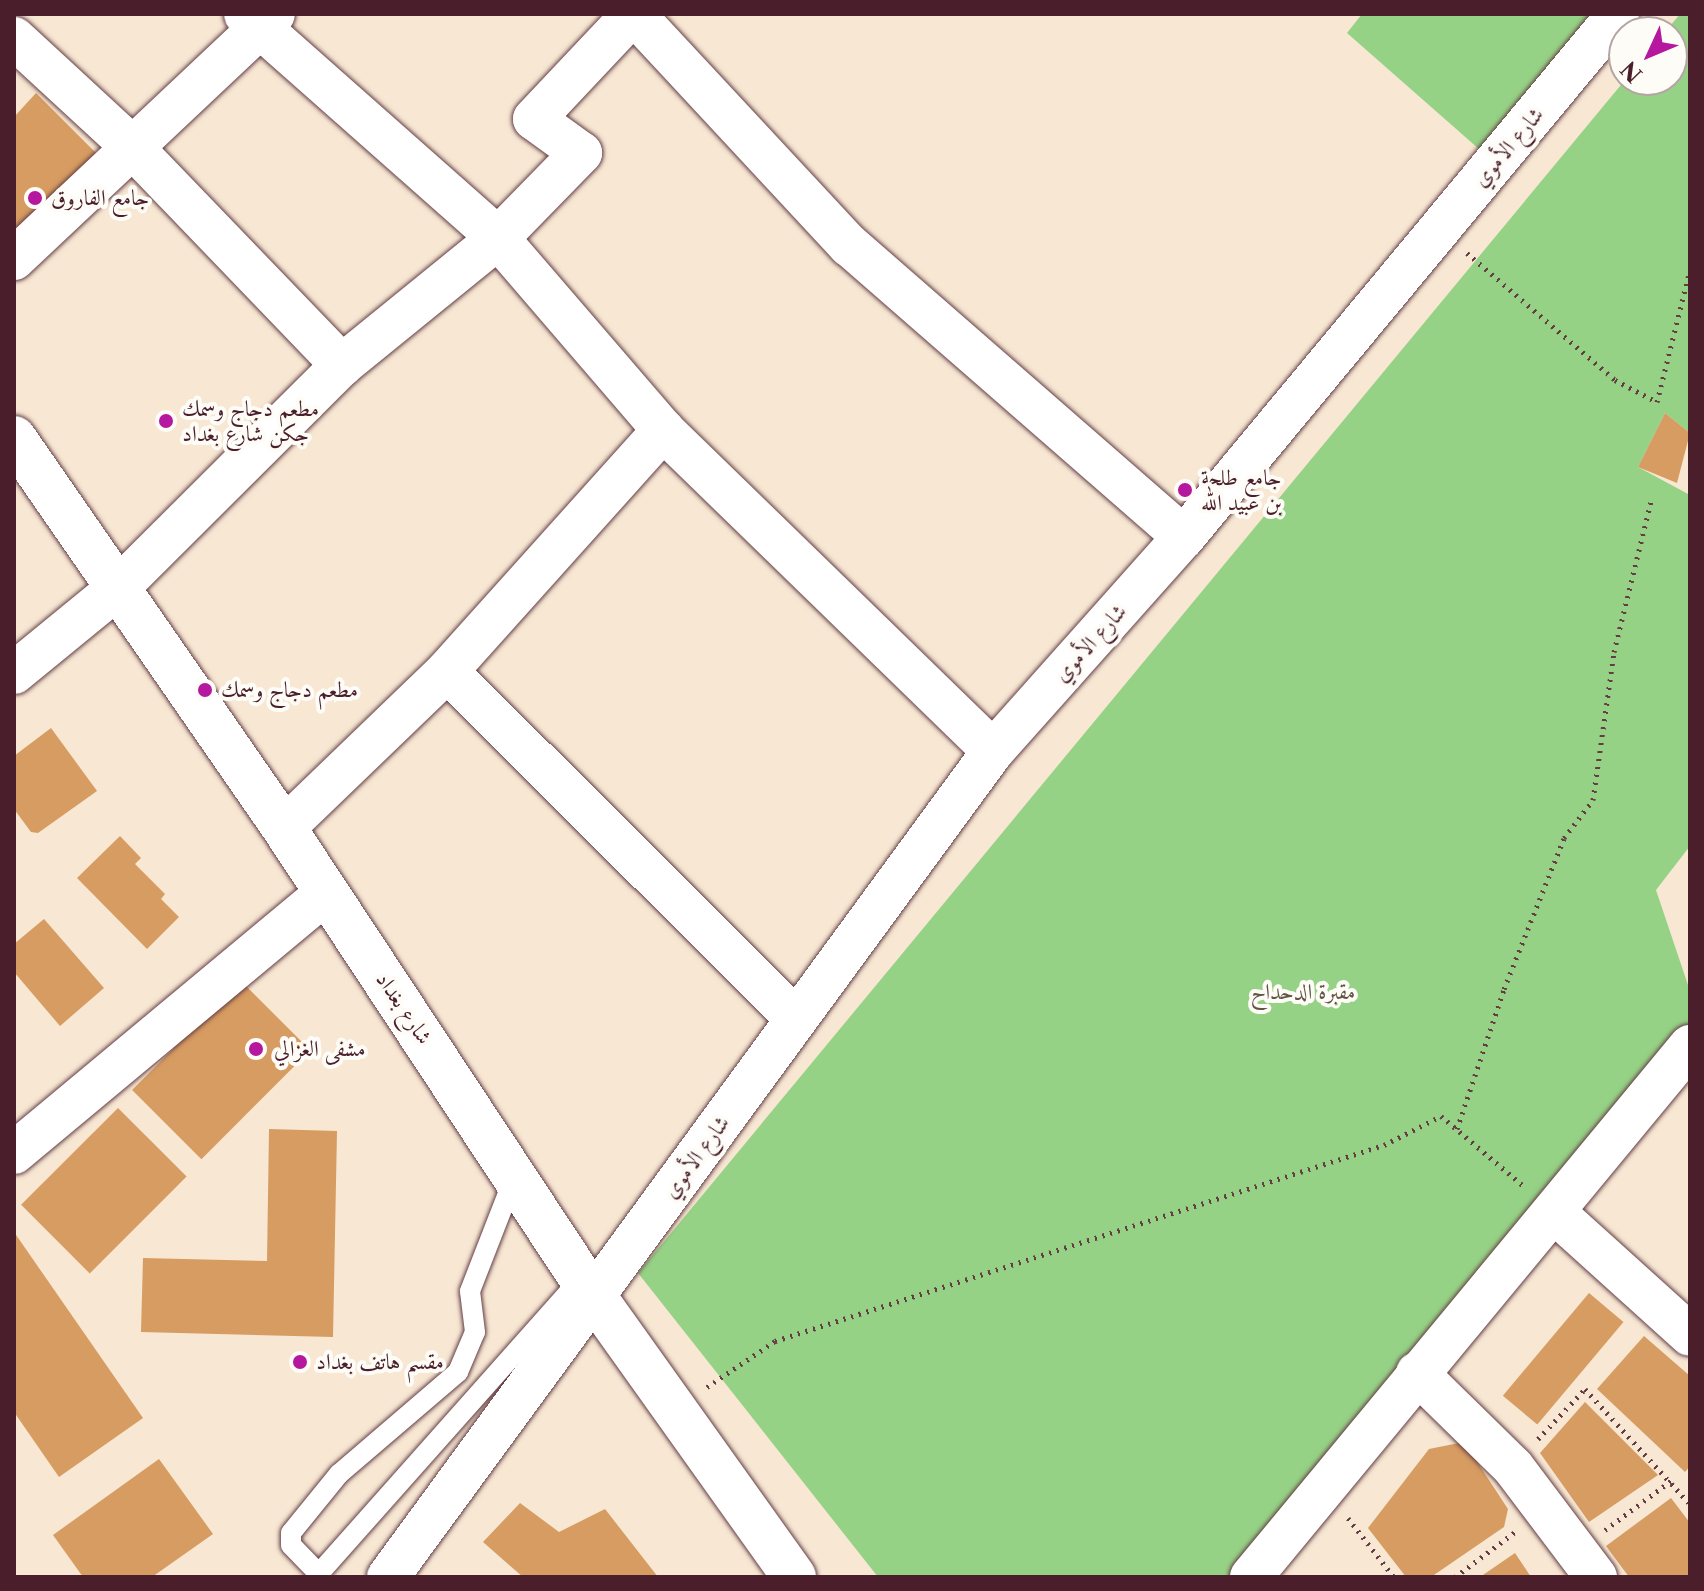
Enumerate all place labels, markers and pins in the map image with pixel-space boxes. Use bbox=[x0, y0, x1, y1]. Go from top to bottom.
place label: جامع الفاروق bbox=[51, 185, 149, 211]
marker: جامع الفاروق bbox=[26, 189, 44, 207]
place label: مطعم دجاج وسمك جكن شارع بغداد bbox=[182, 395, 319, 446]
marker: مطعم دجاج وسمك جكن شارع بغداد bbox=[157, 412, 175, 430]
place label: جامع طلحة بن عبيد الله bbox=[1201, 464, 1282, 516]
marker: جامع طلحة بن عبيد الله bbox=[1176, 481, 1194, 499]
place label: مطعم دجاج وسمك bbox=[221, 677, 358, 703]
marker: مطعم دجاج وسمك bbox=[196, 681, 214, 699]
place label: مشفى الغزالي bbox=[274, 1036, 366, 1062]
marker: مشفى الغزالي bbox=[245, 1038, 267, 1060]
place label: مقسم هاتف بغداد bbox=[316, 1349, 444, 1375]
marker: مقسم هاتف بغداد bbox=[291, 1353, 309, 1371]

